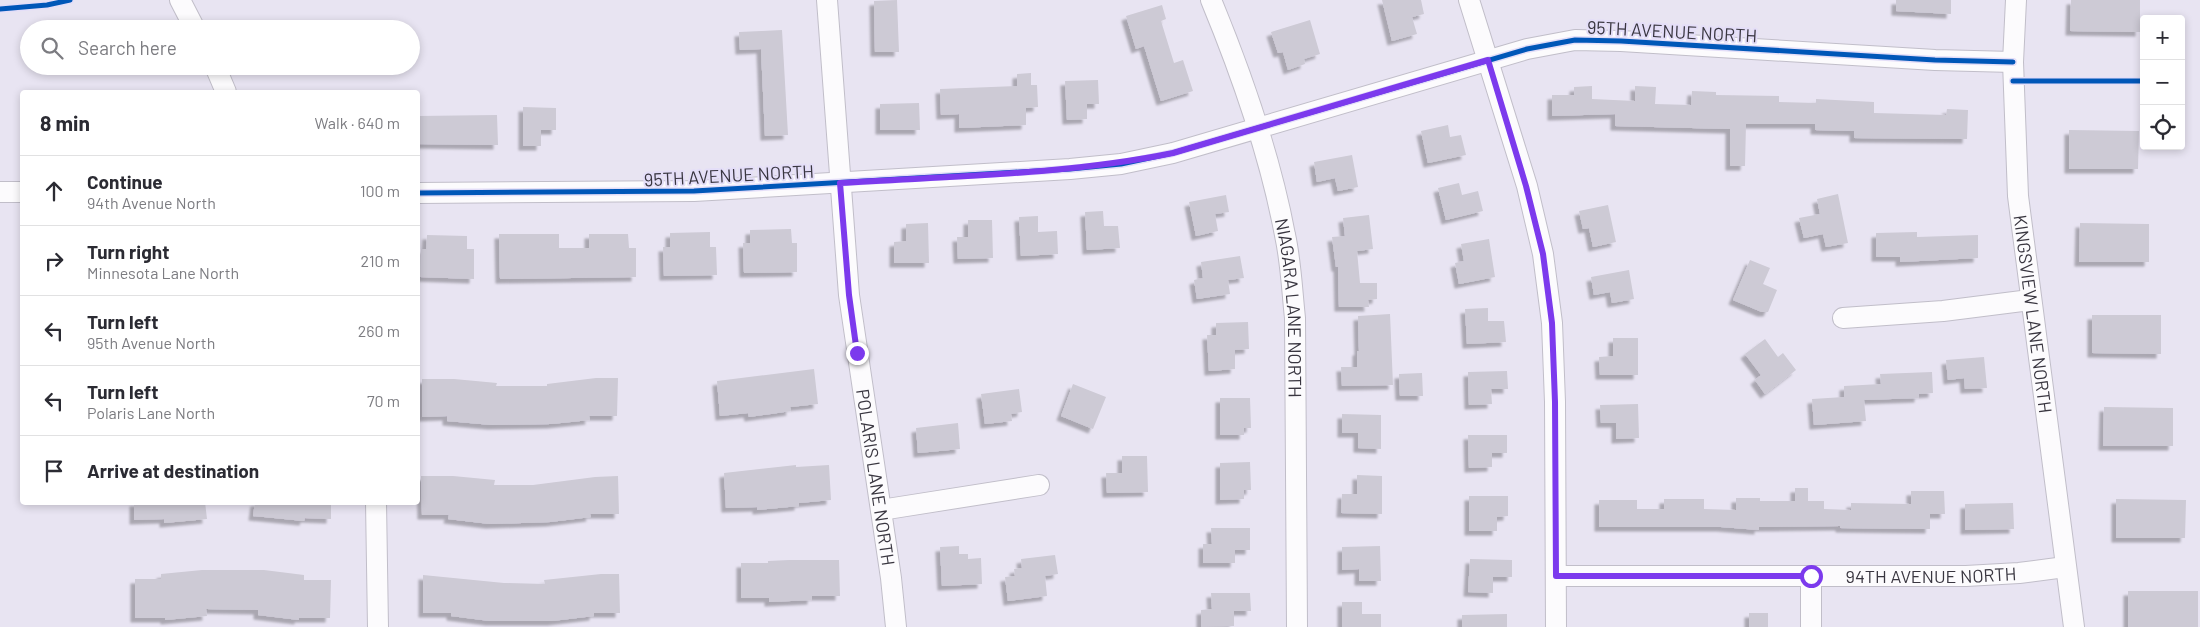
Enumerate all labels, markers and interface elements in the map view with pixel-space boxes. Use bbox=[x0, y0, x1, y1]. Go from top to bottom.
map controls bbox=[2140, 15, 2185, 150]
button: + bbox=[2140, 15, 2185, 60]
street label: 95TH AVENUE NORTH bbox=[1586, 16, 1758, 46]
search box bbox=[20, 20, 420, 75]
icon: search bbox=[38, 34, 66, 62]
text: Search here bbox=[78, 36, 177, 59]
button: − bbox=[2140, 60, 2185, 105]
button: locate bbox=[2140, 105, 2185, 150]
text: 8 min bbox=[40, 110, 90, 135]
text: Walk · 640 m bbox=[315, 113, 400, 132]
street label: 95TH AVENUE NORTH bbox=[643, 160, 815, 190]
text: Continue bbox=[87, 170, 163, 193]
icon: ahead bbox=[40, 177, 68, 205]
text: 100 m bbox=[360, 181, 400, 200]
text: 94th Avenue North bbox=[87, 193, 216, 212]
street label: KINGSVIEW LANE NORTH bbox=[2010, 213, 2057, 414]
street label: NIAGARA LANE NORTH bbox=[1271, 216, 1307, 398]
text: Turn right bbox=[87, 240, 169, 263]
icon: right bbox=[40, 247, 68, 275]
text: 210 m bbox=[361, 251, 400, 270]
text: Minnesota Lane North bbox=[87, 263, 239, 282]
text: Turn left bbox=[87, 310, 158, 333]
icon: left bbox=[40, 317, 68, 345]
text: 260 m bbox=[358, 321, 400, 340]
text: 95th Avenue North bbox=[87, 333, 215, 352]
route end bbox=[846, 342, 869, 365]
text: Turn left bbox=[87, 380, 158, 403]
icon: left bbox=[40, 387, 68, 415]
street label: POLARIS LANE NORTH bbox=[852, 387, 900, 567]
text: 70 m bbox=[367, 391, 400, 410]
text: Polaris Lane North bbox=[87, 403, 215, 422]
icon: arrive bbox=[40, 457, 68, 485]
text: Arrive at destination bbox=[87, 459, 259, 482]
street label: 94TH AVENUE NORTH bbox=[1845, 562, 2017, 587]
route start bbox=[1800, 565, 1823, 588]

